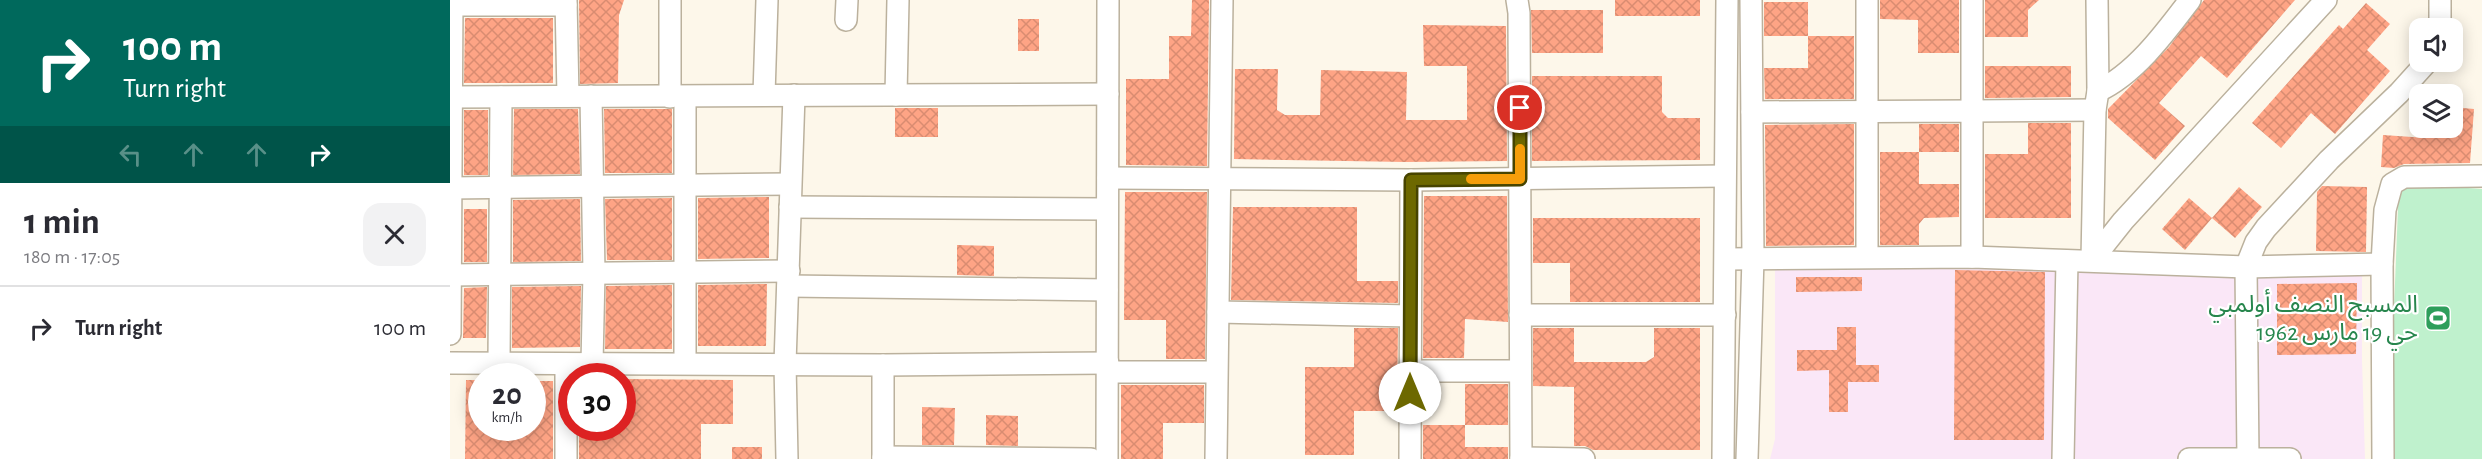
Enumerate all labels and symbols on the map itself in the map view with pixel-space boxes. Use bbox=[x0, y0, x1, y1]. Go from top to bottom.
pin bbox=[1494, 82, 1545, 133]
place label: المسبح النصف أولمبي حي 19 مارس 1962 bbox=[2208, 288, 2418, 351]
sports icon: المسبح النصف أولمبي حي 19 مارس 1962 bbox=[2423, 303, 2453, 333]
position arrow bbox=[1378, 361, 1442, 425]
speed limit sign: 30 bbox=[558, 363, 636, 441]

